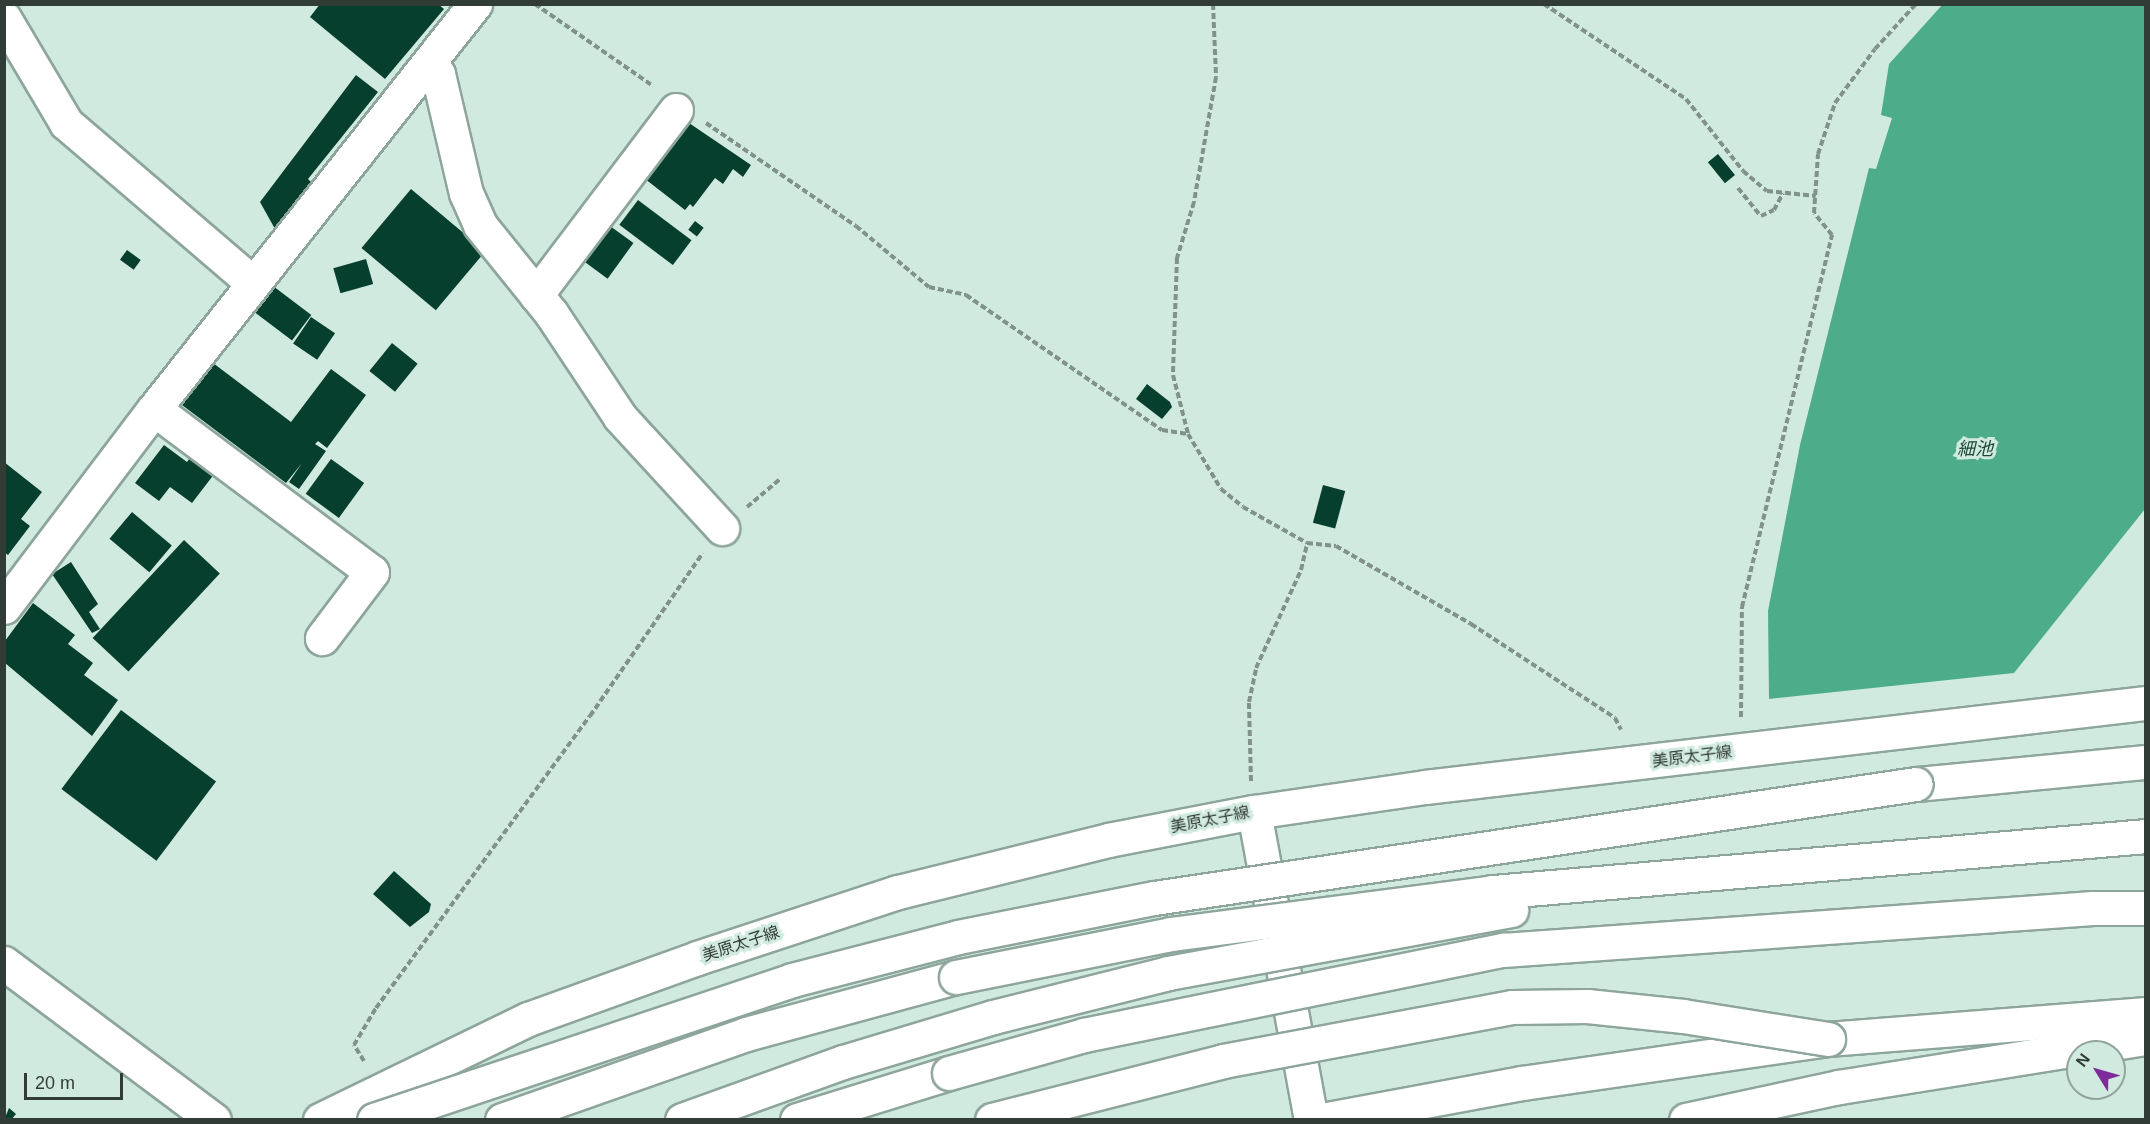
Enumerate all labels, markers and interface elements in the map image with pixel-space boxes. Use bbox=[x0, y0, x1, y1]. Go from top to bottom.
water label: 細池 bbox=[1957, 438, 1993, 460]
street label: 美原太子線 bbox=[1651, 743, 1733, 771]
street label: 美原太子線 bbox=[1169, 803, 1251, 837]
street label: 美原太子線 bbox=[700, 923, 782, 965]
north arrow bbox=[2066, 1040, 2126, 1100]
text: N bbox=[2073, 1050, 2093, 1070]
scale bar bbox=[27, 1061, 126, 1099]
text: 20 m bbox=[35, 1073, 75, 1093]

